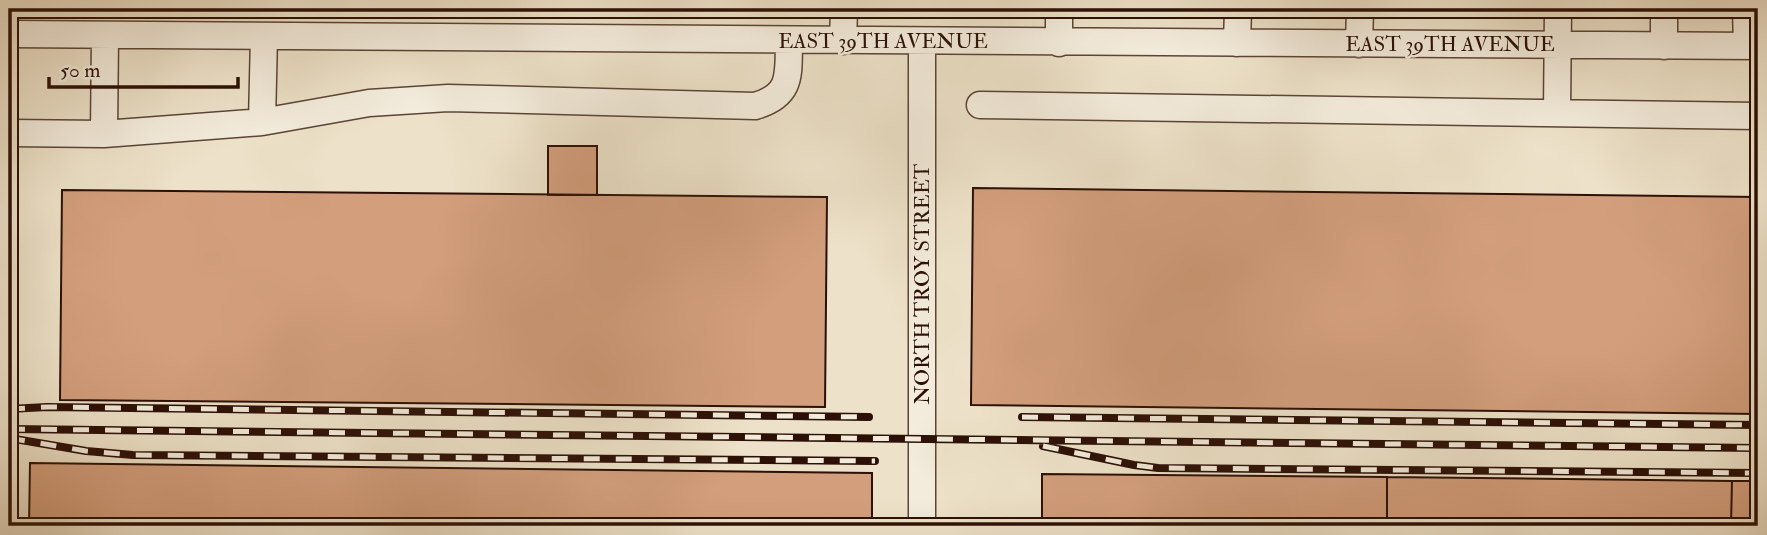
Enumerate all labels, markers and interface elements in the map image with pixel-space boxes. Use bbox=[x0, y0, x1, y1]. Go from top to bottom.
street label: EAST 39TH AVENUE bbox=[778, 28, 988, 55]
street label: EAST 39TH AVENUE bbox=[1345, 31, 1555, 58]
scale bar bbox=[49, 46, 238, 90]
text: 50 m bbox=[60, 57, 101, 84]
street label: NORTH TROY STREET bbox=[909, 163, 936, 404]

